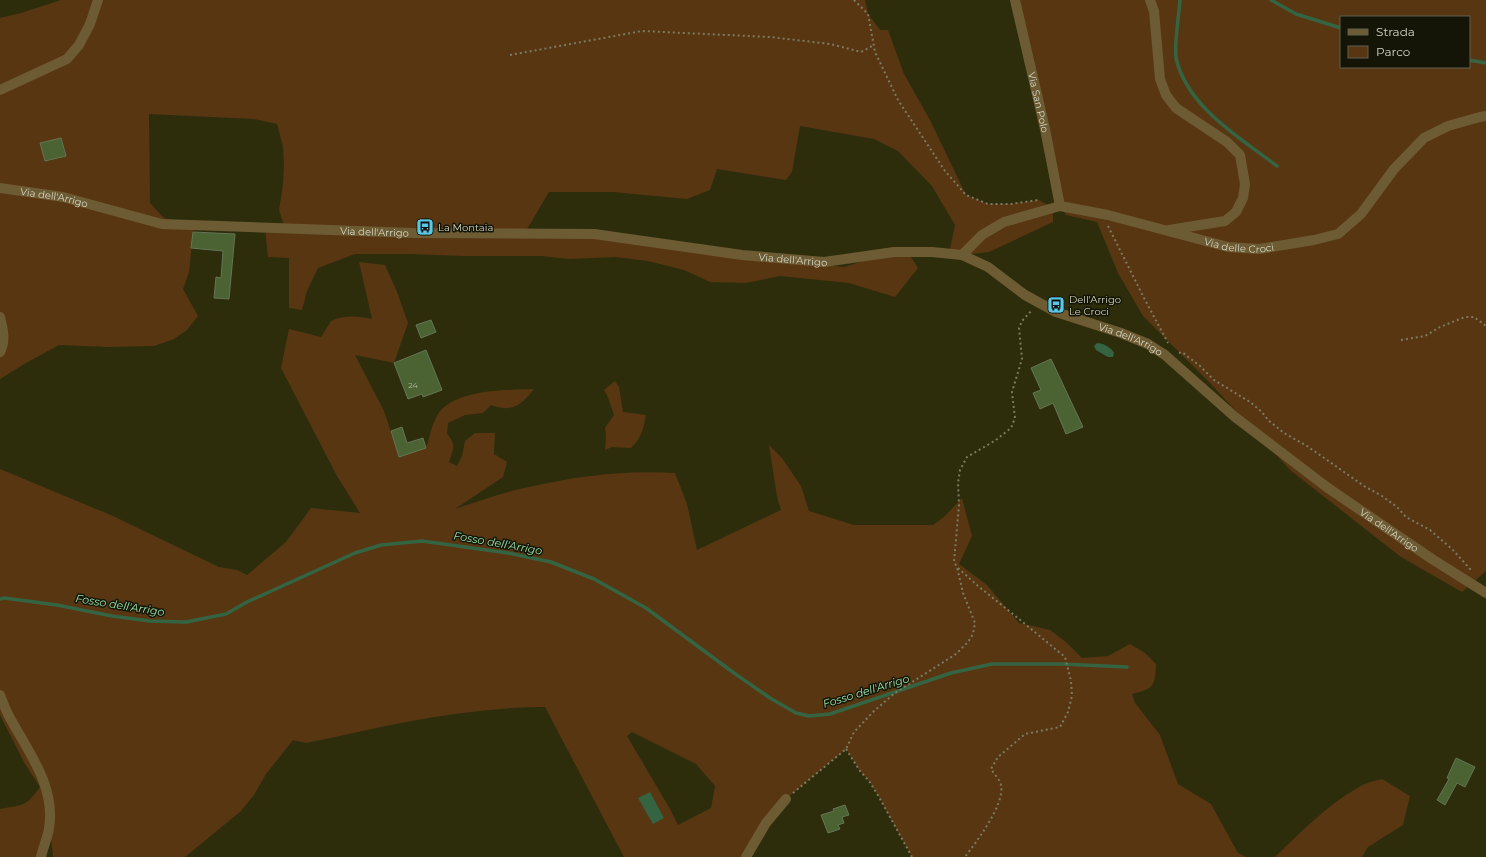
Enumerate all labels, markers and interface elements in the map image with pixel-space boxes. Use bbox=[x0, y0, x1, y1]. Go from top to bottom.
legend bbox=[1340, 16, 1470, 68]
text: Strada bbox=[1376, 24, 1415, 39]
text: Parco bbox=[1376, 44, 1410, 59]
street label: Via San Polo bbox=[1025, 71, 1052, 134]
street label: Via dell'Arrigo bbox=[19, 185, 89, 211]
bus stop icon: La Montaia bbox=[415, 217, 435, 237]
place label: La Montaia bbox=[438, 221, 493, 234]
street label: Via dell'Arrigo bbox=[340, 224, 409, 240]
street label: Via delle Croci bbox=[1203, 235, 1275, 256]
street label: Via dell'Arrigo bbox=[758, 250, 828, 269]
place label: Dell'Arrigo Le Croci bbox=[1069, 293, 1121, 318]
bus stop icon: Dell'Arrigo Le Croci bbox=[1046, 295, 1066, 315]
street label: Via dell'Arrigo bbox=[1097, 320, 1165, 359]
house number: 24 bbox=[408, 380, 419, 390]
street label: Via dell'Arrigo bbox=[1357, 506, 1421, 555]
water label: Fosso dell'Arrigo bbox=[453, 528, 544, 558]
water label: Fosso dell'Arrigo bbox=[75, 591, 166, 619]
water label: Fosso dell'Arrigo bbox=[821, 671, 911, 711]

